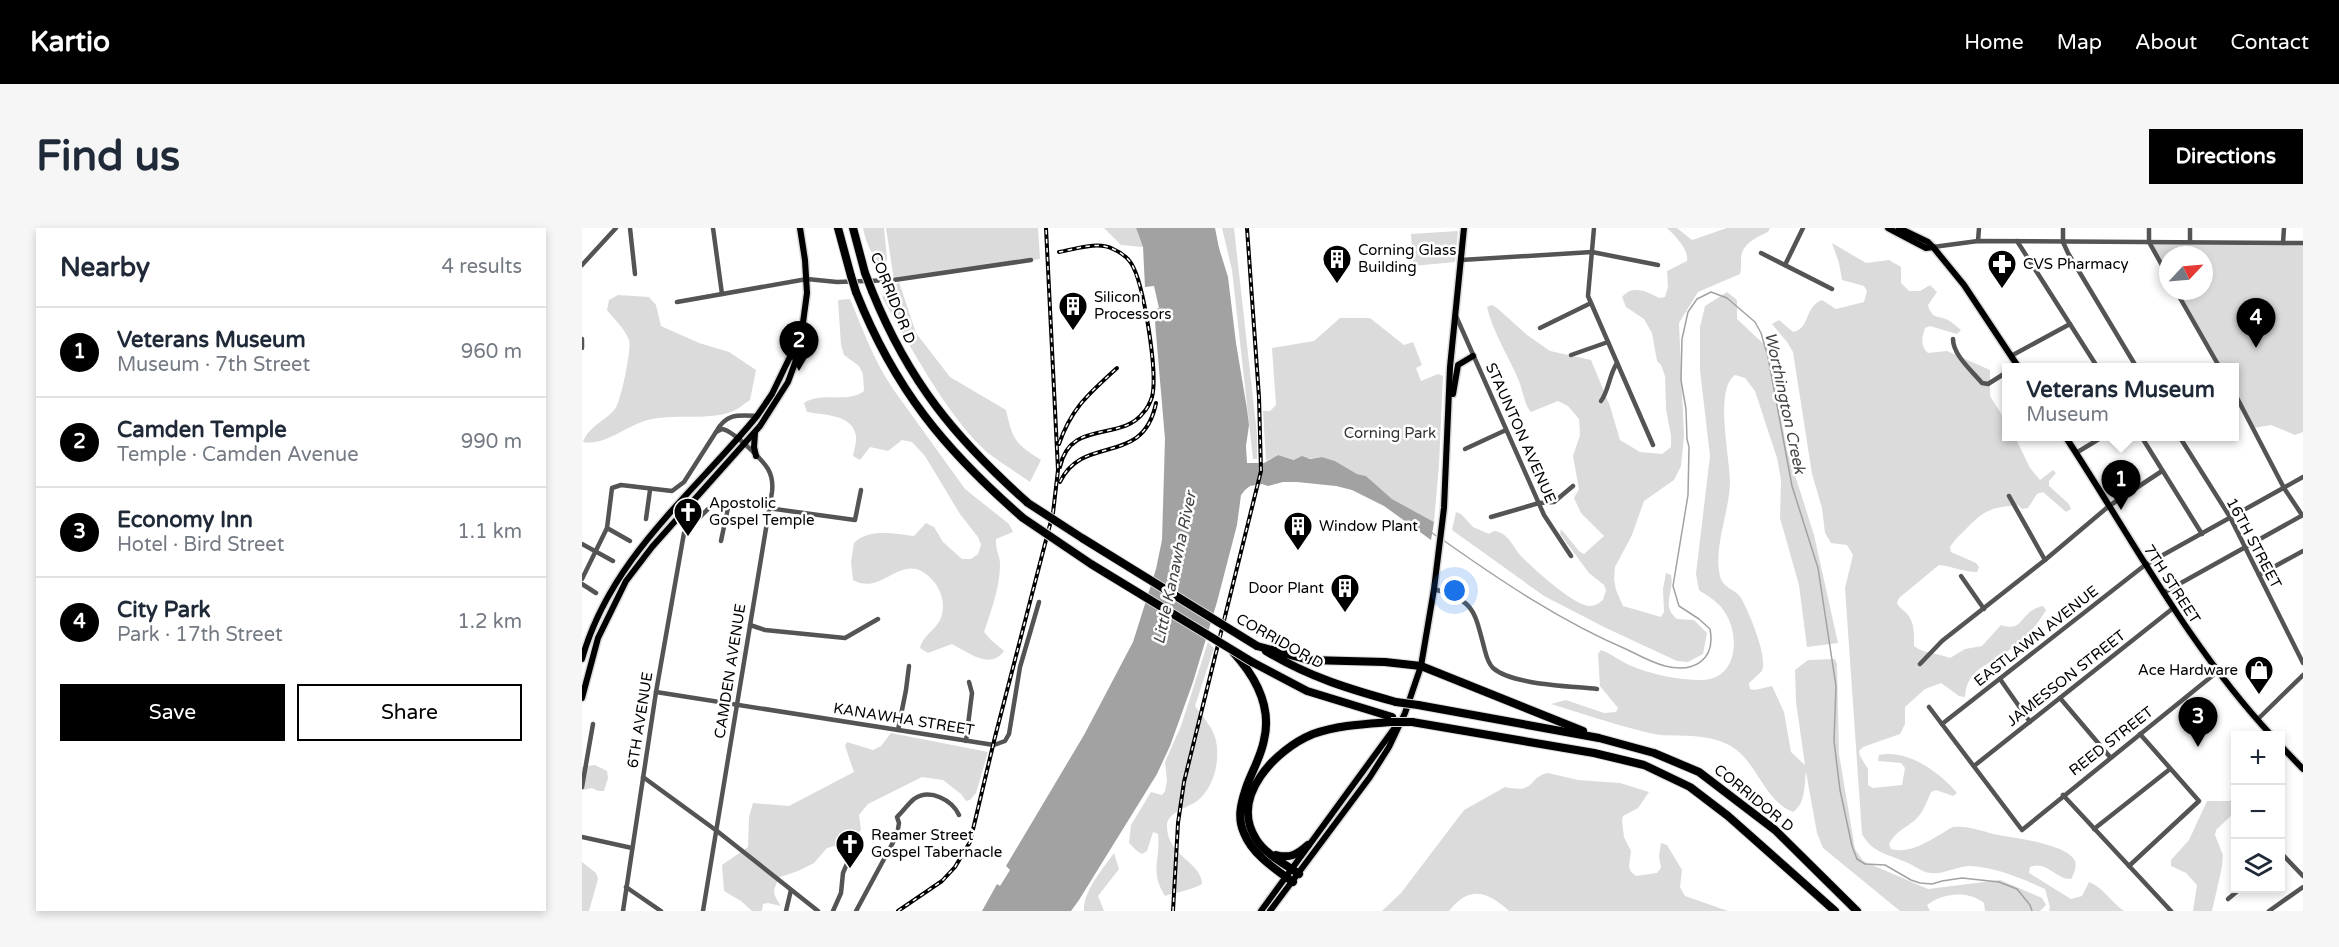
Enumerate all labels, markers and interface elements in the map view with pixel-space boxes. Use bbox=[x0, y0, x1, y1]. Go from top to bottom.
text: Kartio bbox=[30, 25, 110, 59]
text: Home bbox=[1964, 30, 2024, 55]
text: Map bbox=[2057, 30, 2102, 55]
text: About bbox=[2135, 30, 2197, 55]
text: Contact bbox=[2230, 30, 2309, 55]
button: Directions bbox=[2149, 129, 2303, 184]
text: Find us bbox=[36, 131, 180, 182]
place label: Corning Glass Building bbox=[1358, 241, 1456, 276]
building icon: Corning Glass Building bbox=[1321, 243, 1353, 285]
north arrow bbox=[2159, 246, 2213, 300]
pharmacy icon: CVS Pharmacy bbox=[1986, 248, 2018, 290]
street label: CORRIDOR D bbox=[866, 250, 920, 346]
text: Nearby bbox=[60, 252, 150, 283]
text: 4 results bbox=[442, 255, 522, 279]
place label: CVS Pharmacy bbox=[2023, 255, 2128, 273]
place label: Silicon Processors bbox=[1094, 288, 1172, 323]
building icon: Silicon Processors bbox=[1057, 290, 1089, 332]
pin: 4 bbox=[2236, 298, 2276, 348]
pin: 2 bbox=[780, 322, 818, 371]
text: Veterans Museum bbox=[117, 327, 306, 353]
water label: Worthington Creek bbox=[1760, 330, 1810, 477]
text: 1 bbox=[73, 340, 86, 364]
text: 960 m bbox=[461, 340, 522, 364]
text: Museum · 7th Street bbox=[117, 353, 310, 377]
street label: STAUNTON AVENUE bbox=[1482, 360, 1560, 506]
popup bbox=[2002, 363, 2239, 441]
text: Veterans Museum bbox=[2026, 377, 2215, 403]
text: Museum bbox=[2026, 403, 2109, 427]
text: Camden Temple bbox=[117, 417, 287, 443]
park label: Corning Park bbox=[1344, 424, 1436, 442]
text: 2 bbox=[73, 430, 86, 454]
text: 990 m bbox=[461, 430, 522, 454]
text: Temple · Camden Avenue bbox=[117, 443, 359, 467]
pin: 1 bbox=[2102, 460, 2140, 510]
water label: Little Kanawha River bbox=[1149, 488, 1201, 646]
place label: Apostolic Gospel Temple bbox=[709, 494, 814, 529]
street label: 16TH STREET bbox=[2223, 495, 2285, 591]
church icon: Apostolic Gospel Temple bbox=[672, 496, 704, 538]
text: Economy Inn bbox=[117, 507, 253, 533]
building icon: Window Plant bbox=[1282, 510, 1314, 552]
place label: Window Plant bbox=[1319, 517, 1418, 535]
text: 3 bbox=[73, 520, 86, 544]
text: 1.1 km bbox=[457, 520, 522, 544]
text: Hotel · Bird Street bbox=[117, 533, 284, 557]
street label: 7TH STREET bbox=[2140, 541, 2204, 627]
building icon: Door Plant bbox=[1329, 572, 1361, 614]
your location bbox=[1440, 576, 1469, 605]
place label: Door Plant bbox=[1248, 579, 1324, 597]
street label: EASTLAWN AVENUE bbox=[1970, 582, 2102, 690]
text: City Park bbox=[117, 597, 211, 623]
street label: CAMDEN AVENUE bbox=[710, 602, 750, 740]
text: 4 bbox=[73, 610, 86, 634]
text: 1.2 km bbox=[457, 610, 522, 634]
street label: CORRIDOR D bbox=[1233, 610, 1327, 672]
text: Park · 17th Street bbox=[117, 623, 283, 647]
street label: JAMESSON STREET bbox=[2003, 626, 2129, 730]
shop icon: Ace Hardware bbox=[2243, 654, 2275, 696]
place label: Ace Hardware bbox=[2138, 661, 2238, 679]
street label: 6TH AVENUE bbox=[624, 671, 656, 769]
button: Save bbox=[60, 684, 285, 741]
button: Share bbox=[297, 684, 522, 741]
pin: 3 bbox=[2178, 698, 2218, 747]
street label: KANAWHA STREET bbox=[832, 699, 976, 739]
street label: REED STREET bbox=[2065, 703, 2157, 779]
map controls bbox=[2231, 731, 2285, 893]
button: + bbox=[2231, 731, 2285, 785]
street label: CORRIDOR D bbox=[1711, 760, 1797, 836]
button: − bbox=[2231, 785, 2285, 839]
place label: Reamer Street Gospel Tabernacle bbox=[871, 826, 1002, 861]
church icon: Reamer Street Gospel Tabernacle bbox=[834, 828, 866, 870]
button: layers bbox=[2231, 839, 2285, 893]

